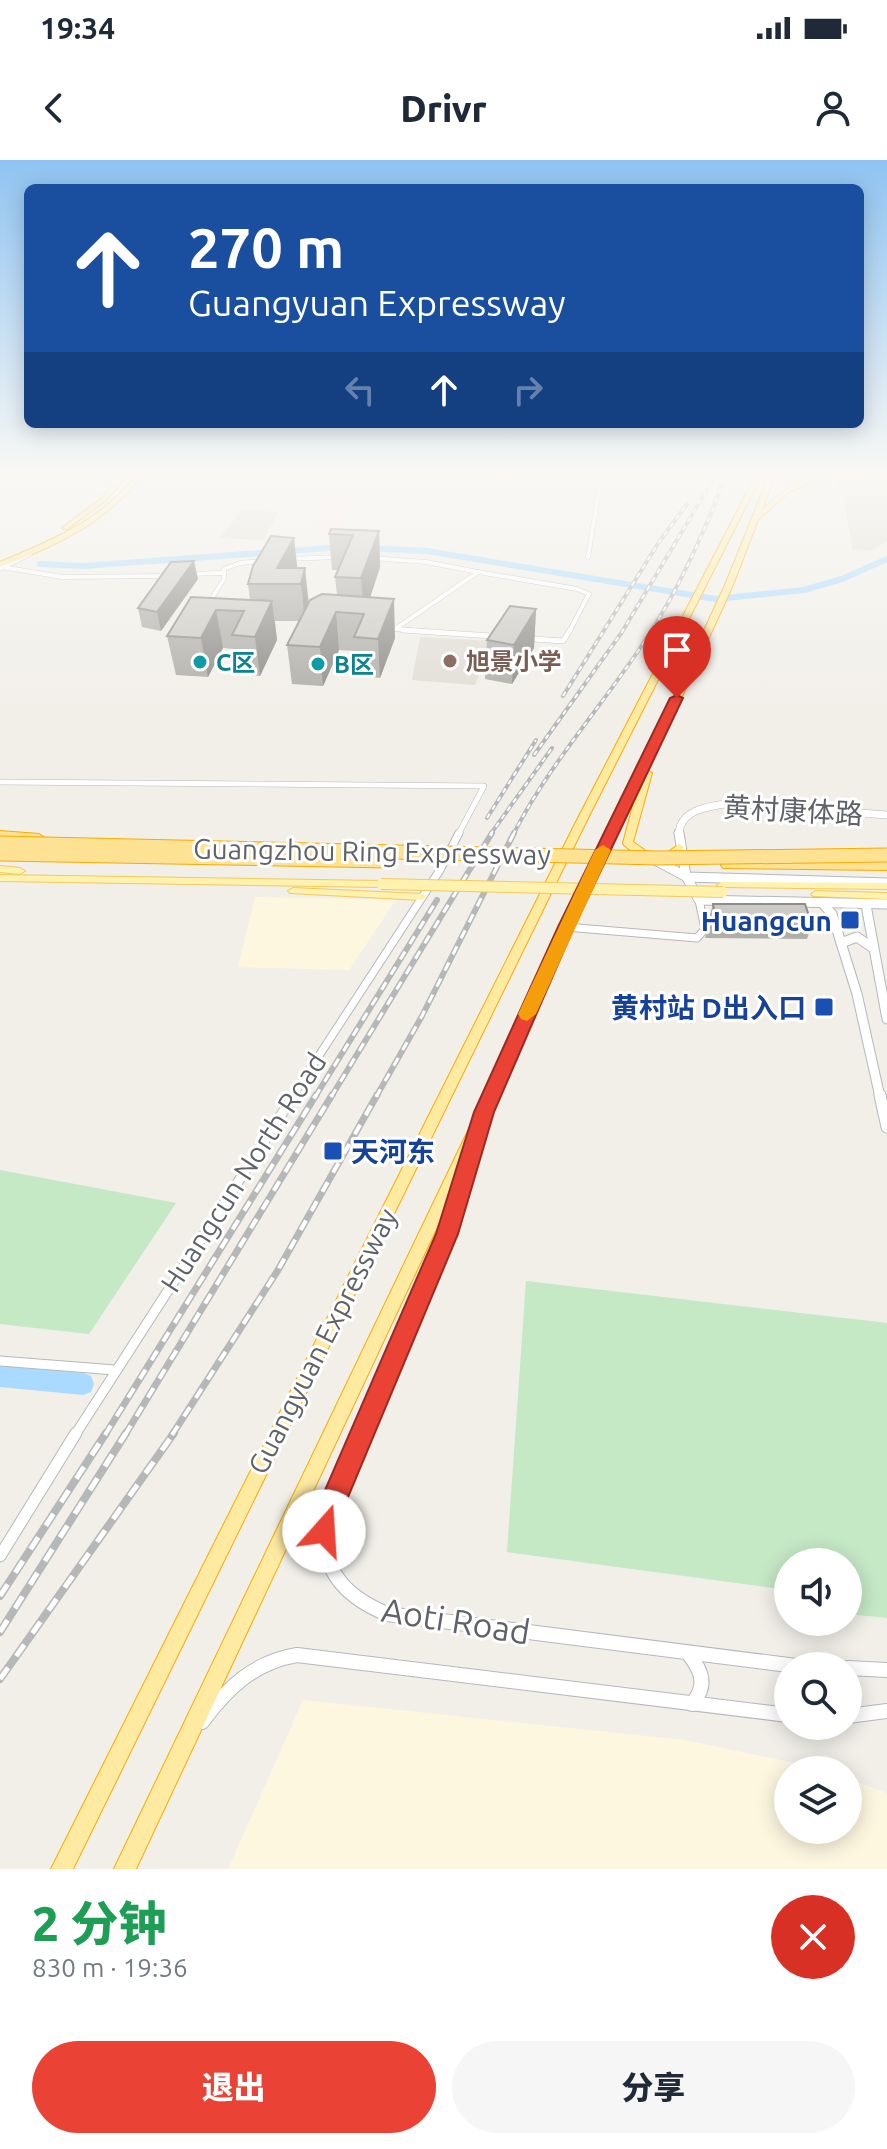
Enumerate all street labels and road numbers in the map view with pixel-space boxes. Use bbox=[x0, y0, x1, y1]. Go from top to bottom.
street label: 黄村康体路 bbox=[722, 791, 864, 829]
street label: Guangzhou Ring Expressway bbox=[193, 832, 551, 870]
street label: Huangcun North Road bbox=[154, 1047, 332, 1297]
street label: Guangyuan Expressway bbox=[242, 1203, 402, 1479]
street label: Aoti Road bbox=[379, 1590, 533, 1650]

